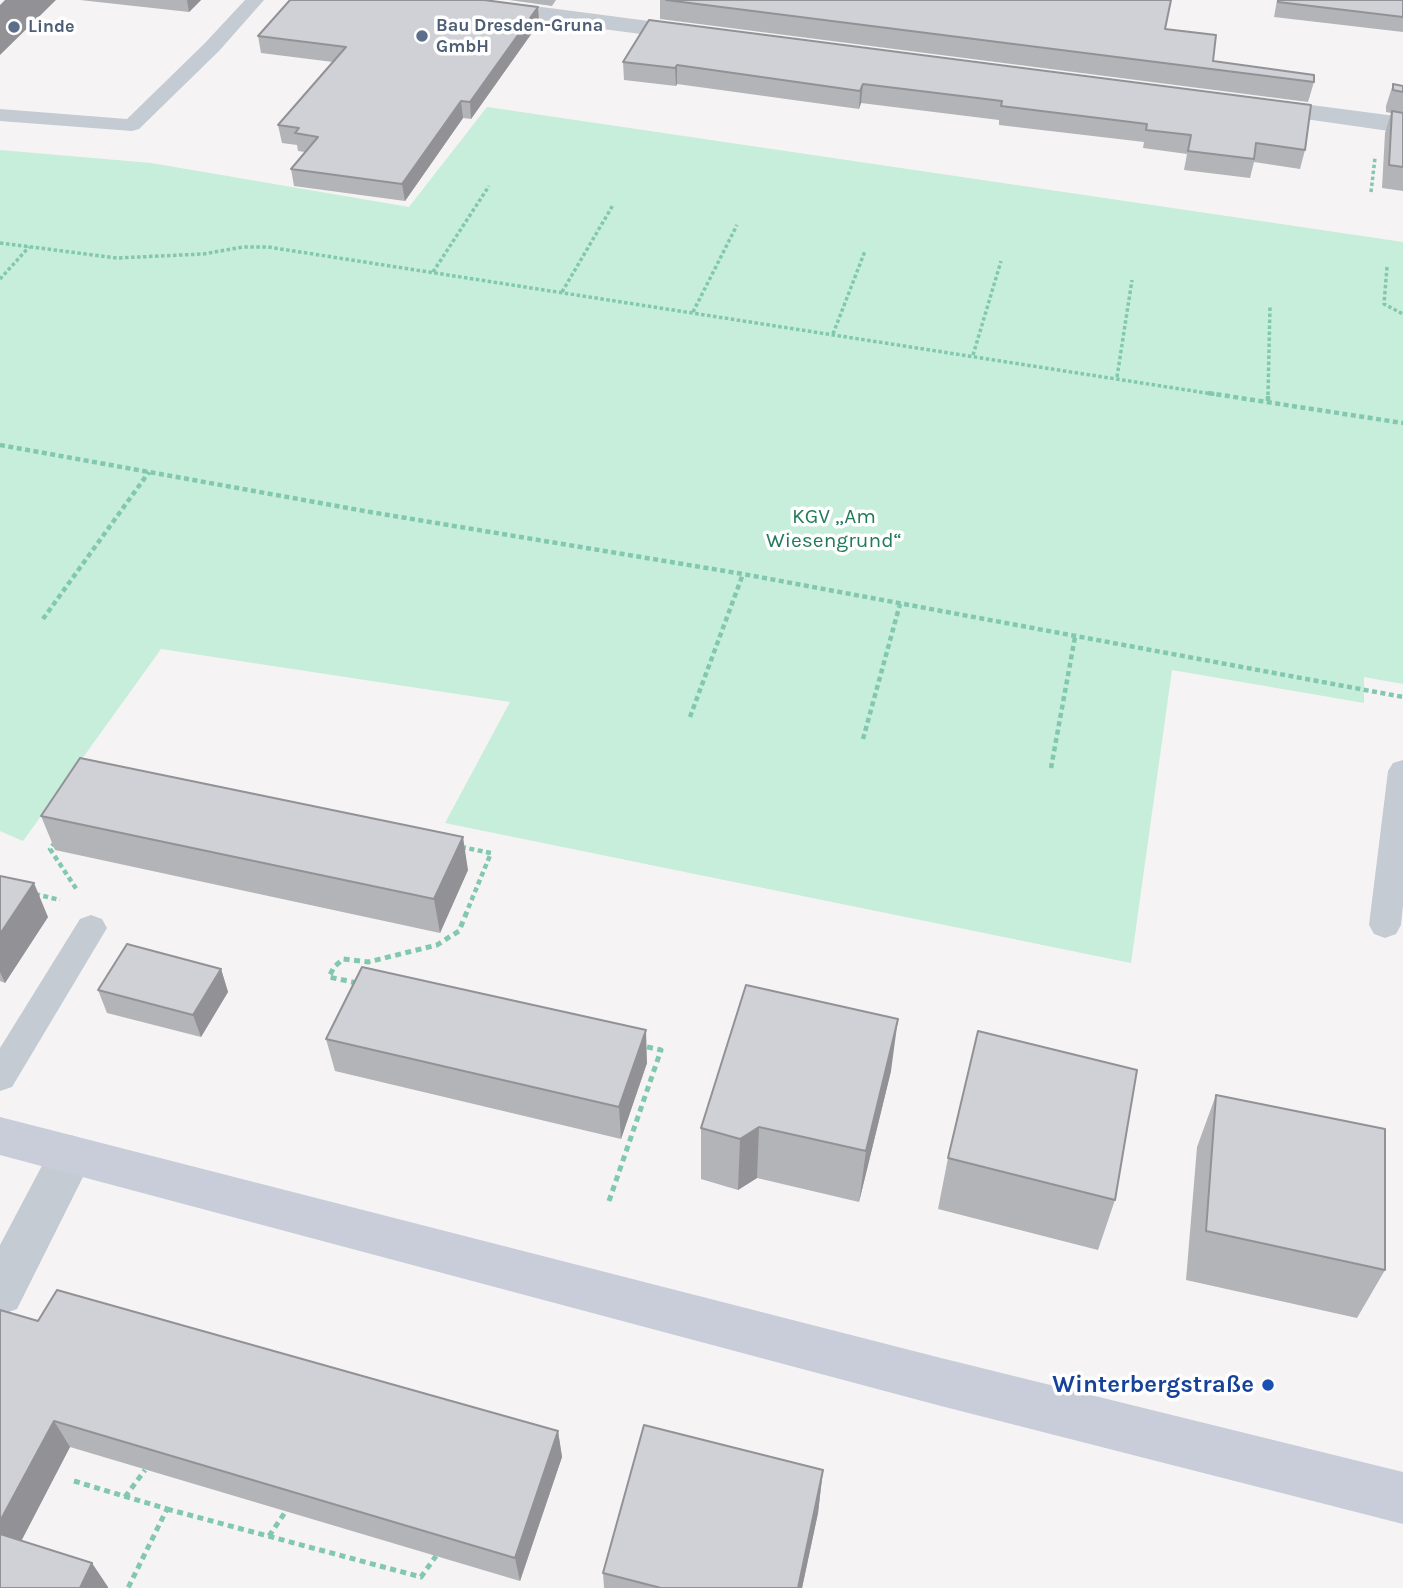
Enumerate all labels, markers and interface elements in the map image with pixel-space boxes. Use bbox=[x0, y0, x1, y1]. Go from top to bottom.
place label: Bau Dresden-Gruna GmbH bbox=[436, 15, 603, 58]
place label: Linde bbox=[28, 16, 75, 38]
marker: Linde bbox=[6, 19, 22, 35]
marker: Bau Dresden-Gruna GmbH bbox=[414, 28, 430, 44]
park label: KGV „Am Wiesengrund“ bbox=[766, 504, 902, 554]
place label: Winterbergstraße bbox=[1052, 1371, 1254, 1399]
marker: Winterbergstraße bbox=[1260, 1377, 1276, 1393]

